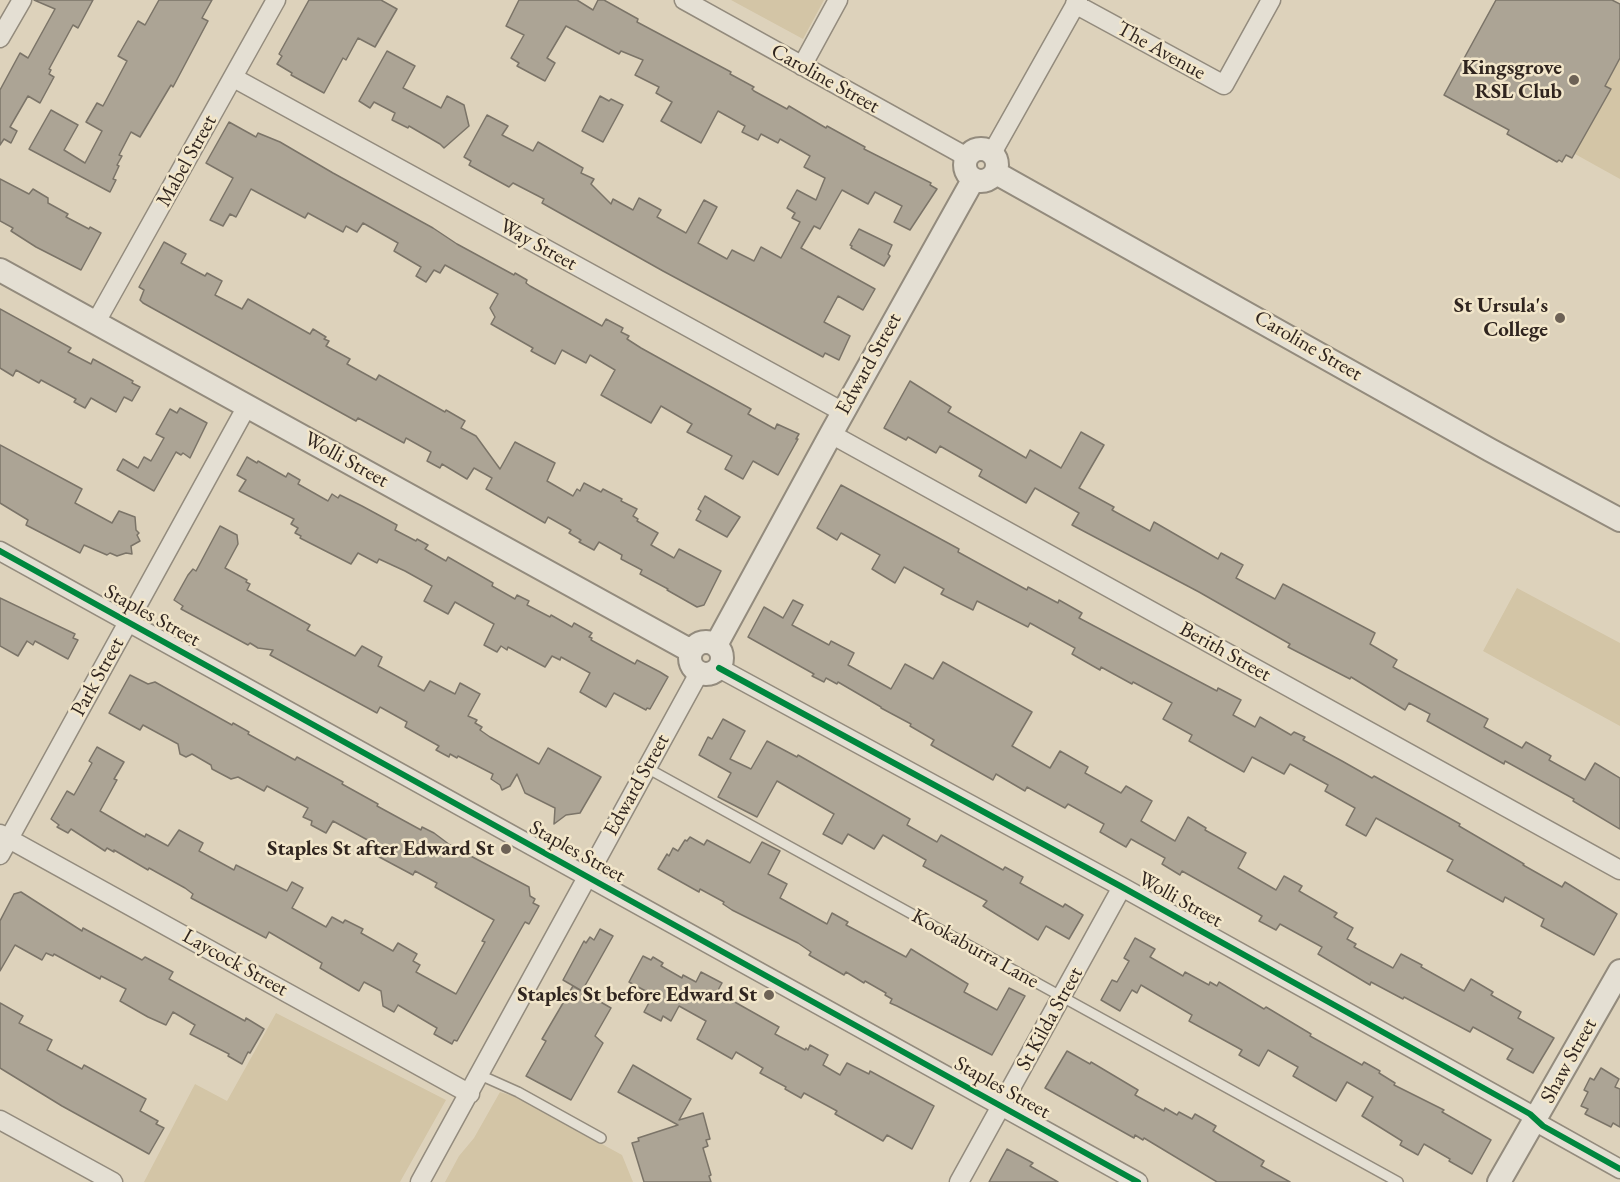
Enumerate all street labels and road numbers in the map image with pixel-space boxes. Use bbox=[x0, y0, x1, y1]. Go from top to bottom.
street label: The Avenue bbox=[1112, 16, 1210, 86]
street label: Caroline Street bbox=[766, 39, 884, 119]
street label: Mabel Street bbox=[151, 111, 223, 211]
street label: Way Street bbox=[495, 213, 581, 277]
street label: Caroline Street bbox=[1250, 305, 1366, 387]
street label: Edward Street bbox=[831, 309, 907, 419]
street label: Wolli Street bbox=[299, 426, 393, 494]
street label: Staples Street bbox=[100, 579, 204, 653]
street label: Berith Street bbox=[1175, 617, 1275, 687]
street label: Park Street bbox=[66, 633, 130, 721]
street label: Edward Street bbox=[599, 730, 675, 840]
street label: Staples Street bbox=[525, 815, 629, 889]
street label: Wolli Street bbox=[1133, 866, 1227, 934]
street label: Kookaburra Lane bbox=[907, 904, 1043, 994]
street label: Laycock Street bbox=[178, 924, 292, 1002]
street label: St Kilda Street bbox=[1011, 963, 1089, 1075]
street label: Shaw Street bbox=[1535, 1014, 1603, 1108]
street label: Staples Street bbox=[950, 1051, 1054, 1125]

